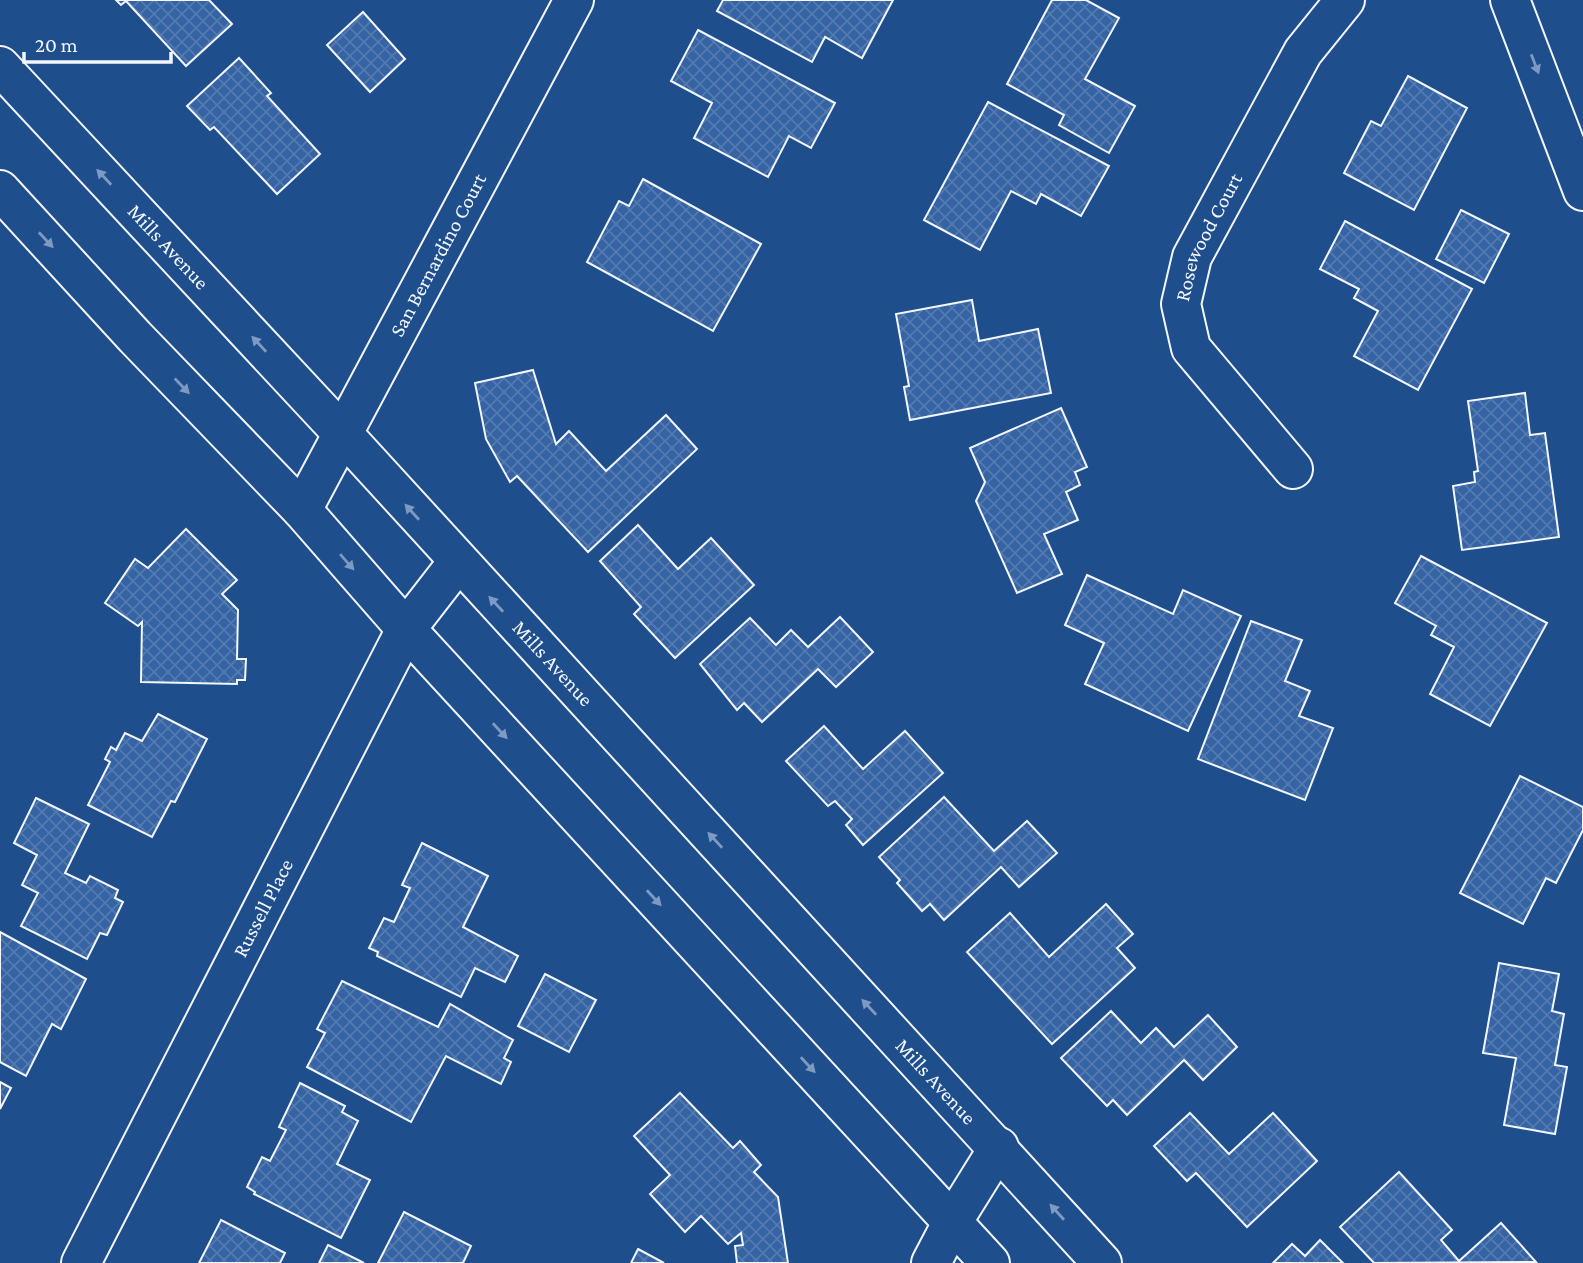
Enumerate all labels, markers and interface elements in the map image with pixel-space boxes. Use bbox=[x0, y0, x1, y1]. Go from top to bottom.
scale bar bbox=[24, 21, 172, 65]
text: 20 m bbox=[35, 33, 78, 57]
one-way arrow bbox=[1529, 53, 1540, 74]
street label: San Bernardino Court bbox=[385, 168, 492, 341]
street label: Rosewood Court bbox=[1170, 168, 1248, 304]
one-way arrow bbox=[96, 169, 112, 186]
street label: Mills Avenue bbox=[123, 199, 214, 294]
one-way arrow bbox=[38, 231, 54, 248]
one-way arrow bbox=[251, 336, 267, 353]
one-way arrow bbox=[174, 377, 190, 394]
one-way arrow bbox=[405, 503, 421, 520]
one-way arrow bbox=[339, 553, 355, 571]
one-way arrow bbox=[489, 596, 505, 613]
street label: Mills Avenue bbox=[508, 615, 598, 711]
one-way arrow bbox=[492, 722, 508, 740]
one-way arrow bbox=[707, 832, 723, 849]
street label: Russell Place bbox=[228, 855, 298, 961]
one-way arrow bbox=[646, 889, 662, 907]
one-way arrow bbox=[861, 998, 877, 1016]
street label: Mills Avenue bbox=[891, 1034, 981, 1129]
one-way arrow bbox=[800, 1056, 816, 1073]
one-way arrow bbox=[1049, 1203, 1065, 1221]

